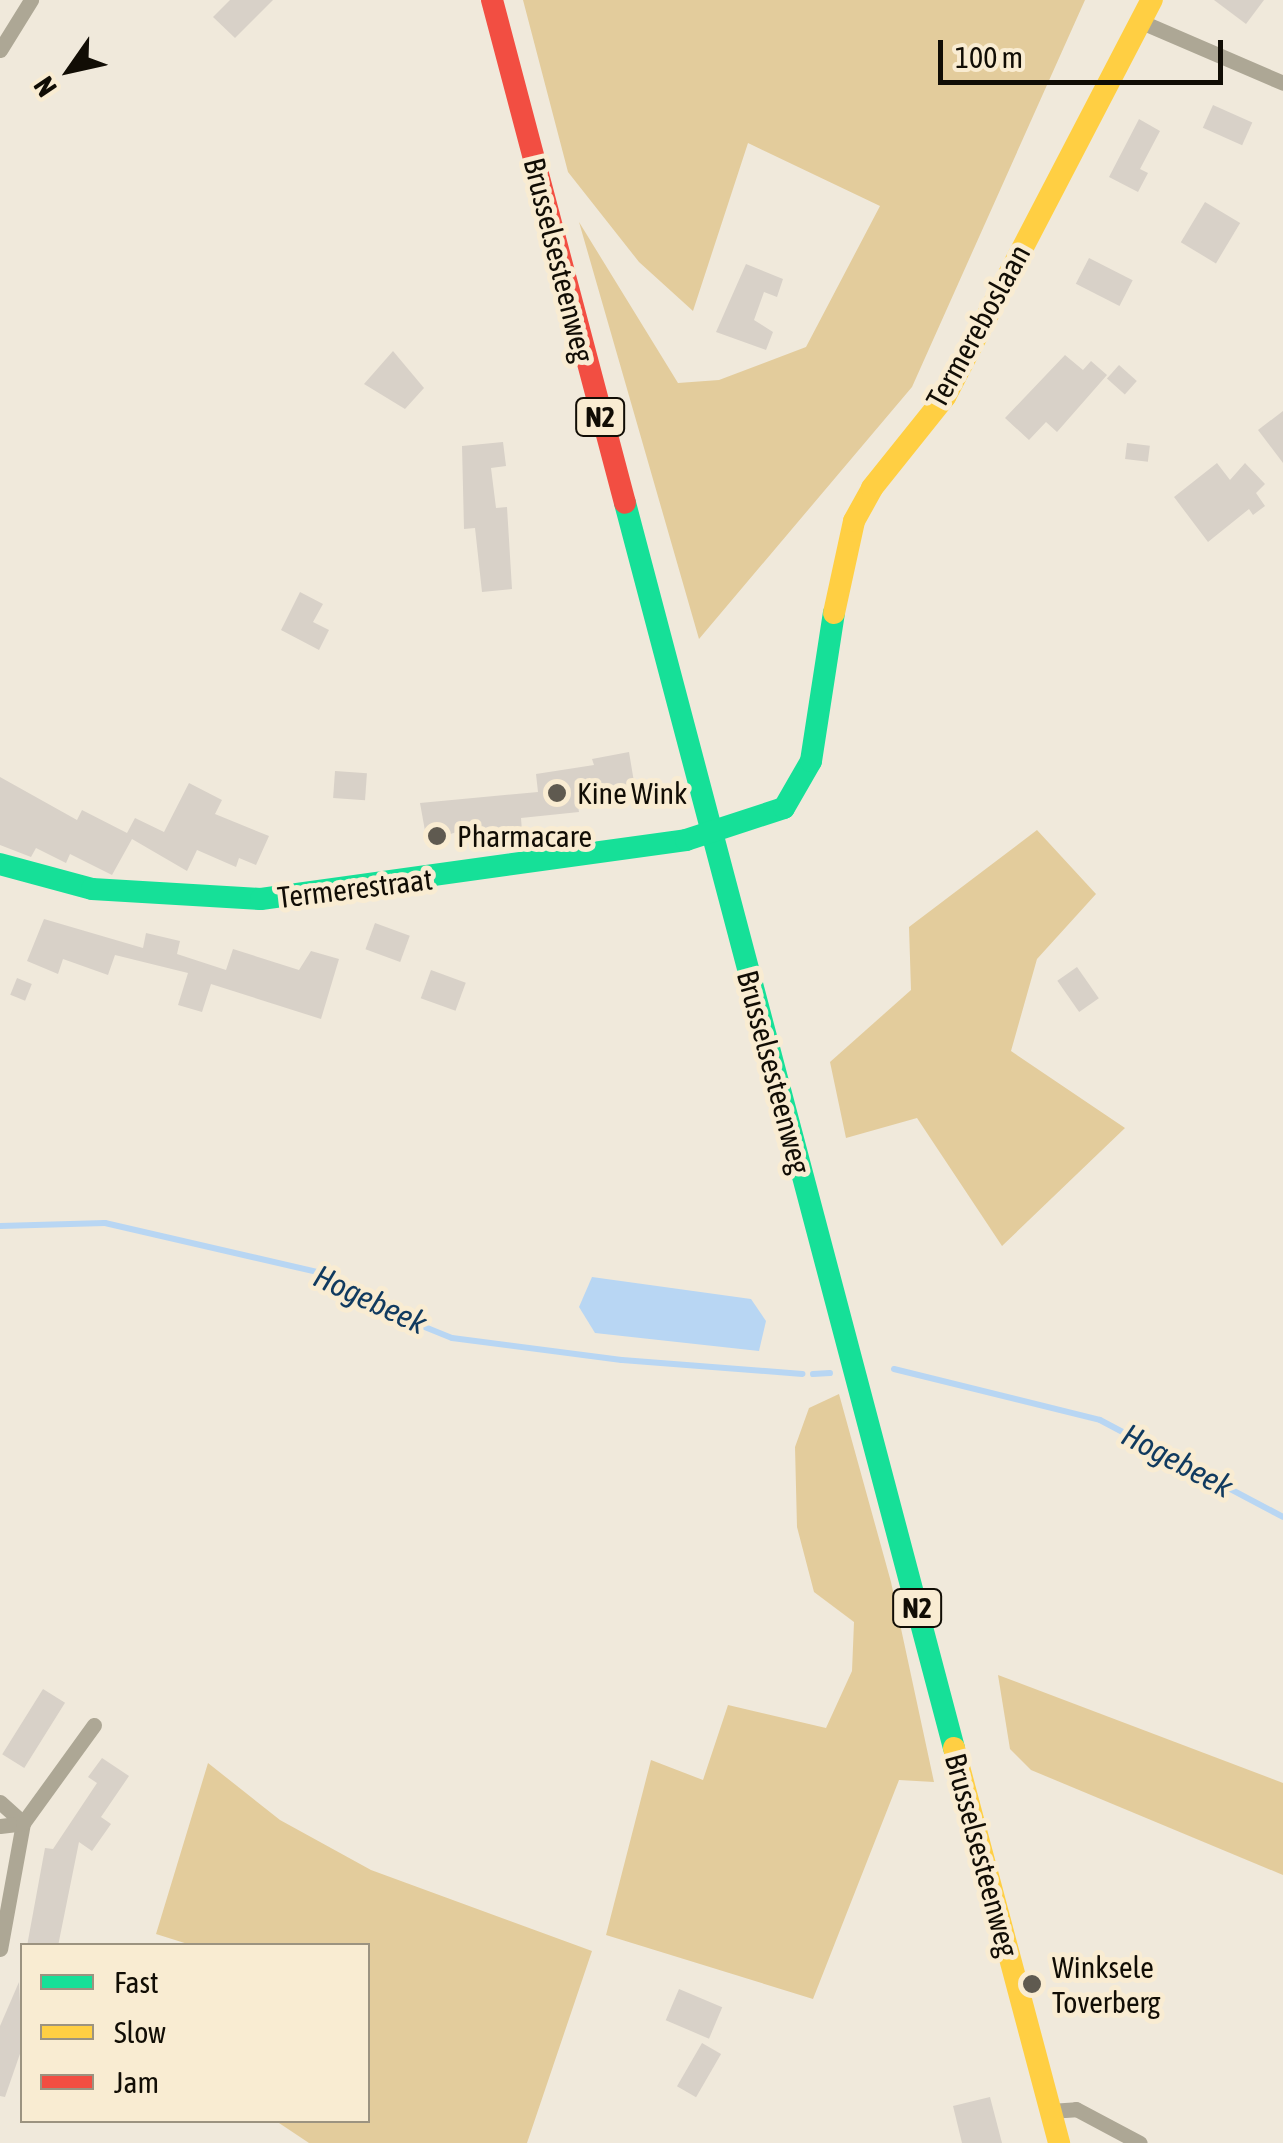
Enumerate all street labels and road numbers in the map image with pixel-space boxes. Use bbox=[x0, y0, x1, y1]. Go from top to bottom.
street label: Brusselsesteenweg bbox=[516, 154, 602, 366]
street label: Termereboslaan bbox=[918, 238, 1038, 414]
road number: N2 bbox=[575, 394, 625, 440]
street label: Termerestraat bbox=[276, 861, 434, 915]
street label: Brusselsesteenweg bbox=[730, 966, 818, 1178]
road number: N2 bbox=[892, 1585, 942, 1631]
street label: Brusselsesteenweg bbox=[938, 1749, 1026, 1961]

